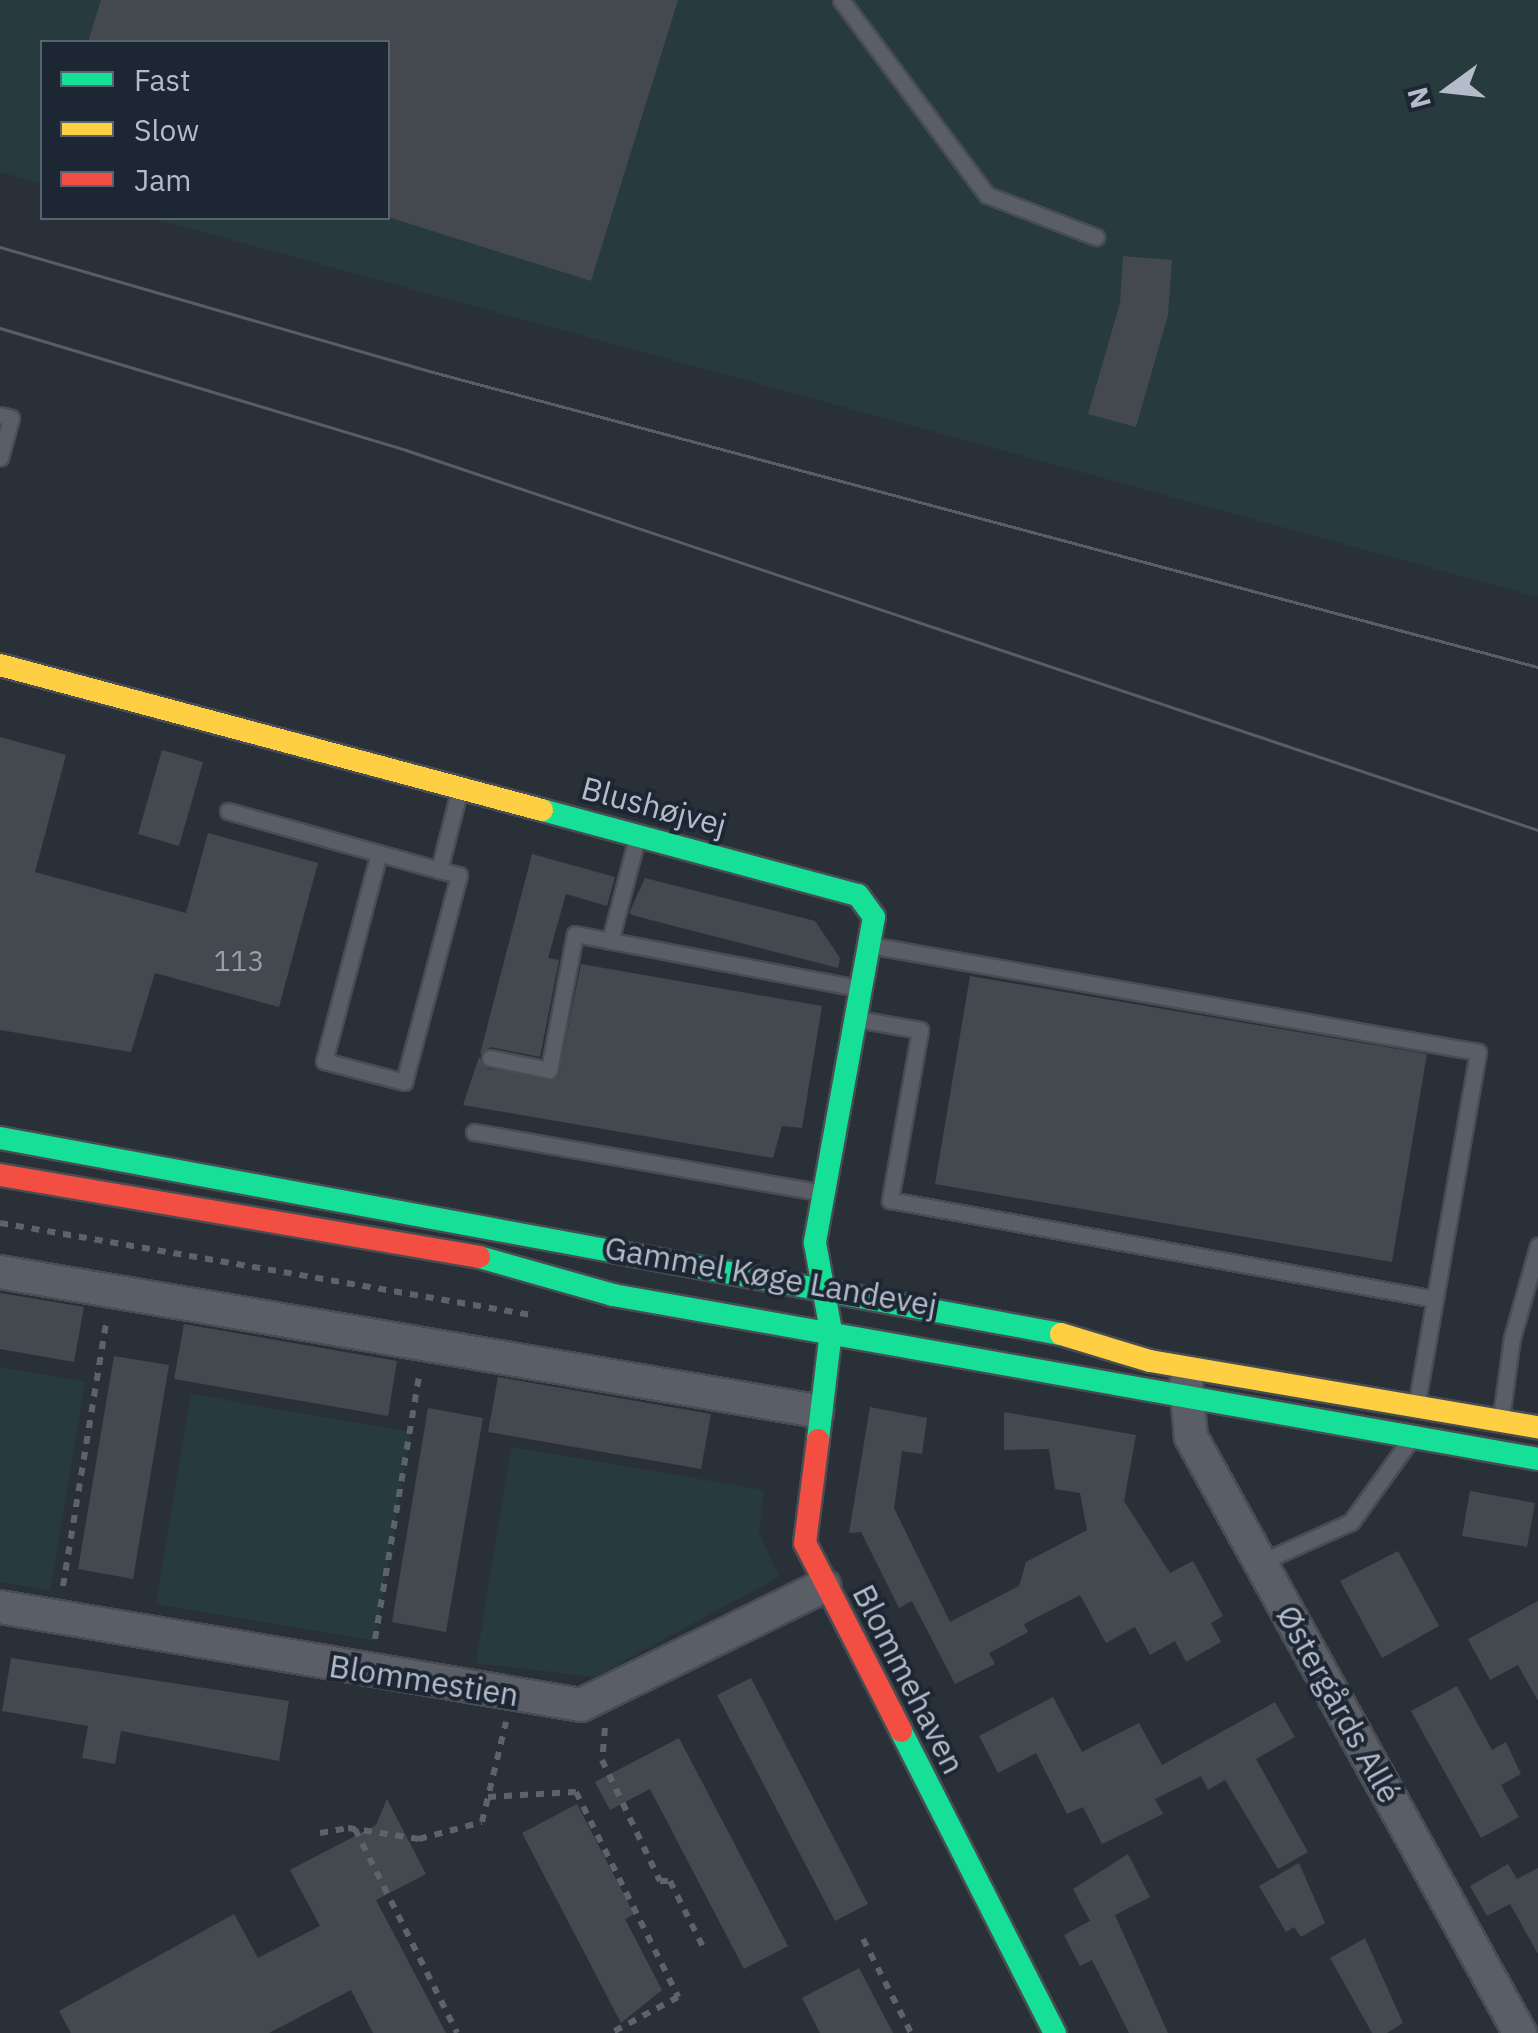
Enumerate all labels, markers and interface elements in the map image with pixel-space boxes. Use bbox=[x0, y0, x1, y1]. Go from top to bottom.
legend bbox=[40, 40, 390, 220]
north arrow bbox=[1398, 40, 1498, 140]
text: Fast bbox=[134, 60, 191, 99]
text: N bbox=[1398, 83, 1439, 112]
text: Slow bbox=[134, 110, 199, 149]
text: Jam bbox=[134, 160, 192, 199]
street label: Blushøjvej bbox=[577, 768, 731, 844]
house number: 113 bbox=[214, 944, 264, 978]
street label: Gammel Køge Landevej bbox=[602, 1228, 940, 1324]
street label: Blommehaven bbox=[845, 1578, 973, 1780]
street label: Østergårds Allé bbox=[1269, 1598, 1409, 1810]
street label: Blommestien bbox=[327, 1646, 521, 1714]

